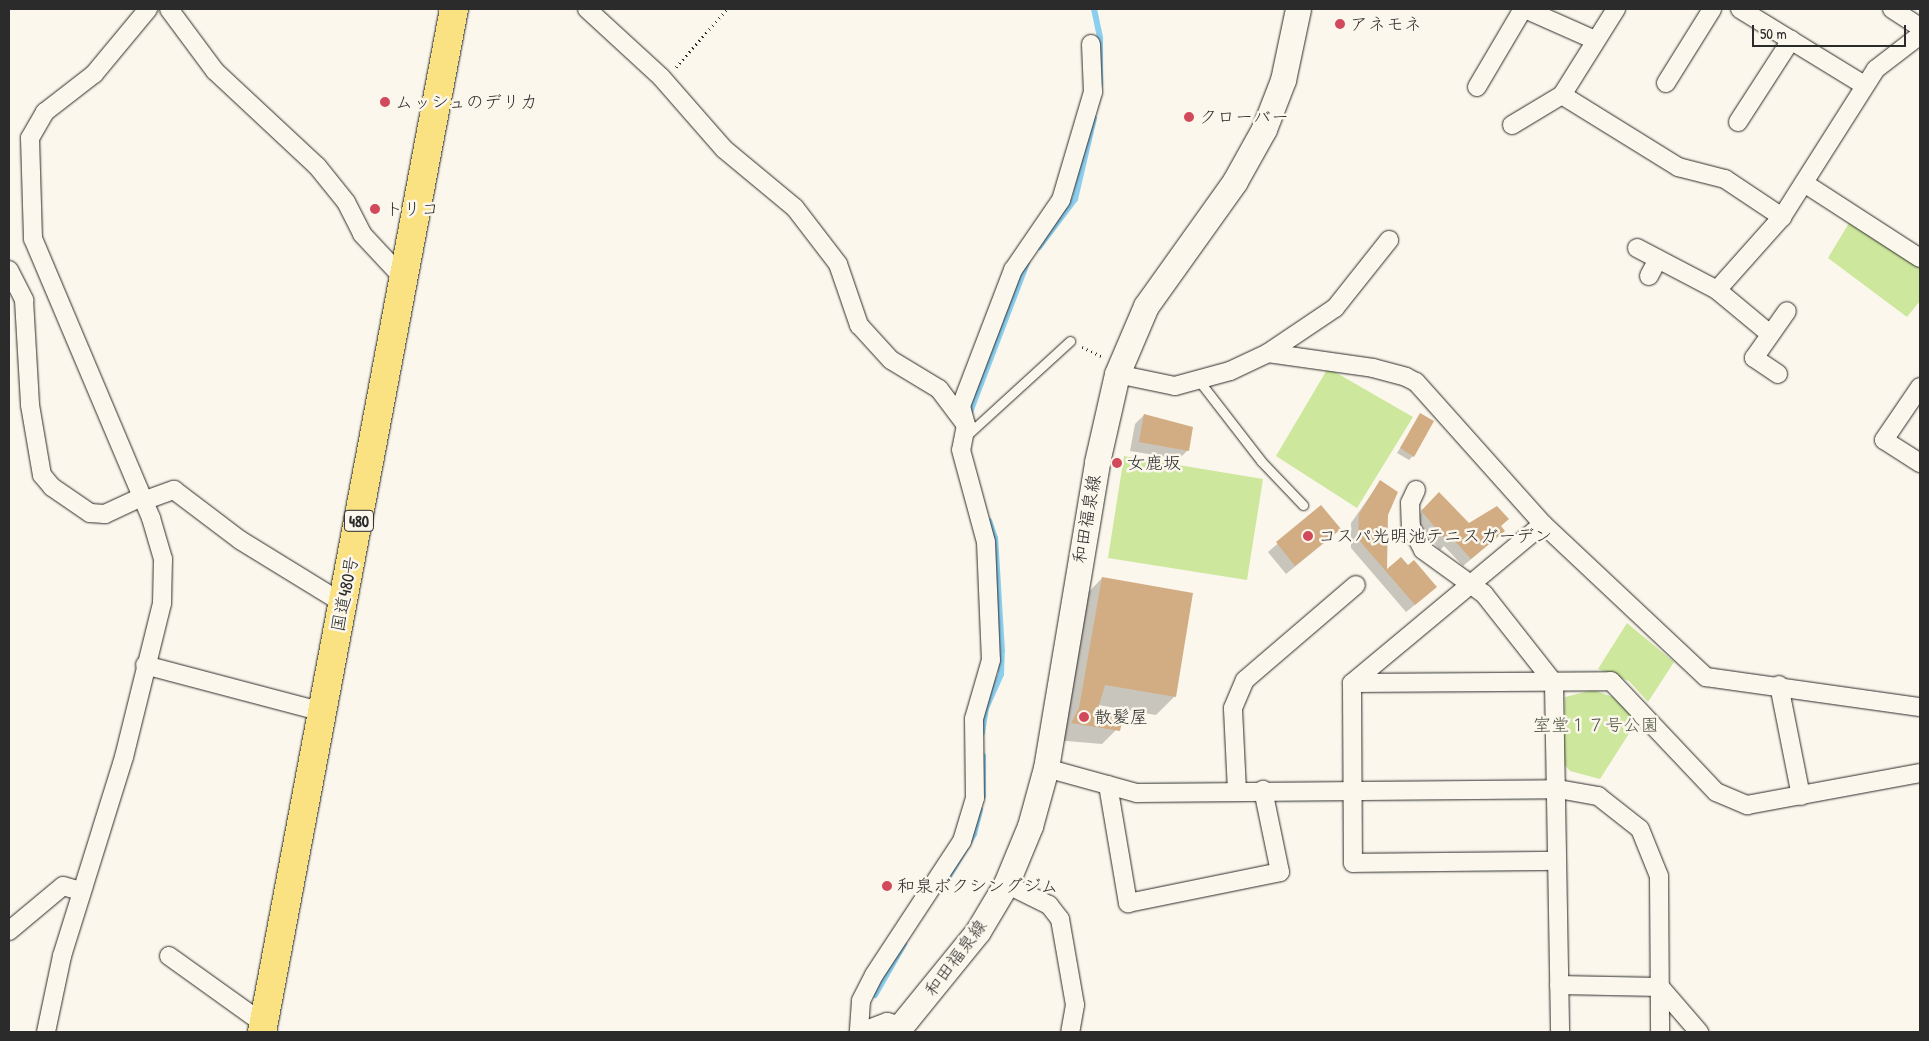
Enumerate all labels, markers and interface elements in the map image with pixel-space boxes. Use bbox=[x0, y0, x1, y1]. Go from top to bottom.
place label: アネモネ bbox=[1350, 13, 1422, 35]
scale bar bbox=[1754, 15, 1908, 47]
marker: アネモネ bbox=[1334, 18, 1346, 30]
text: 50 m bbox=[1760, 23, 1787, 44]
place label: ムッシュのデリカ bbox=[395, 91, 539, 113]
marker: ムッシュのデリカ bbox=[379, 96, 391, 108]
place label: クローバー bbox=[1199, 106, 1289, 128]
marker: クローバー bbox=[1183, 111, 1195, 123]
place label: トリコ bbox=[385, 198, 439, 220]
marker: トリコ bbox=[369, 203, 381, 215]
place label: 女鹿坂 bbox=[1127, 452, 1181, 474]
marker: 女鹿坂 bbox=[1111, 457, 1123, 469]
street label: 和田福泉線 bbox=[1069, 473, 1105, 565]
road number: 480 bbox=[343, 508, 375, 534]
place label: コスパ光明池テニスガーデン bbox=[1318, 525, 1552, 547]
marker: コスパ光明池テニスガーデン bbox=[1302, 530, 1314, 542]
street label: 国道480号 bbox=[327, 554, 363, 634]
place label: 散髪屋 bbox=[1094, 706, 1148, 728]
marker: 散髪屋 bbox=[1078, 711, 1090, 723]
park label: 室堂１７号公園 bbox=[1533, 714, 1659, 736]
place label: 和泉ボクシングジム bbox=[897, 875, 1059, 897]
marker: 和泉ボクシングジム bbox=[881, 880, 893, 892]
street label: 和田福泉線 bbox=[920, 916, 992, 1000]

